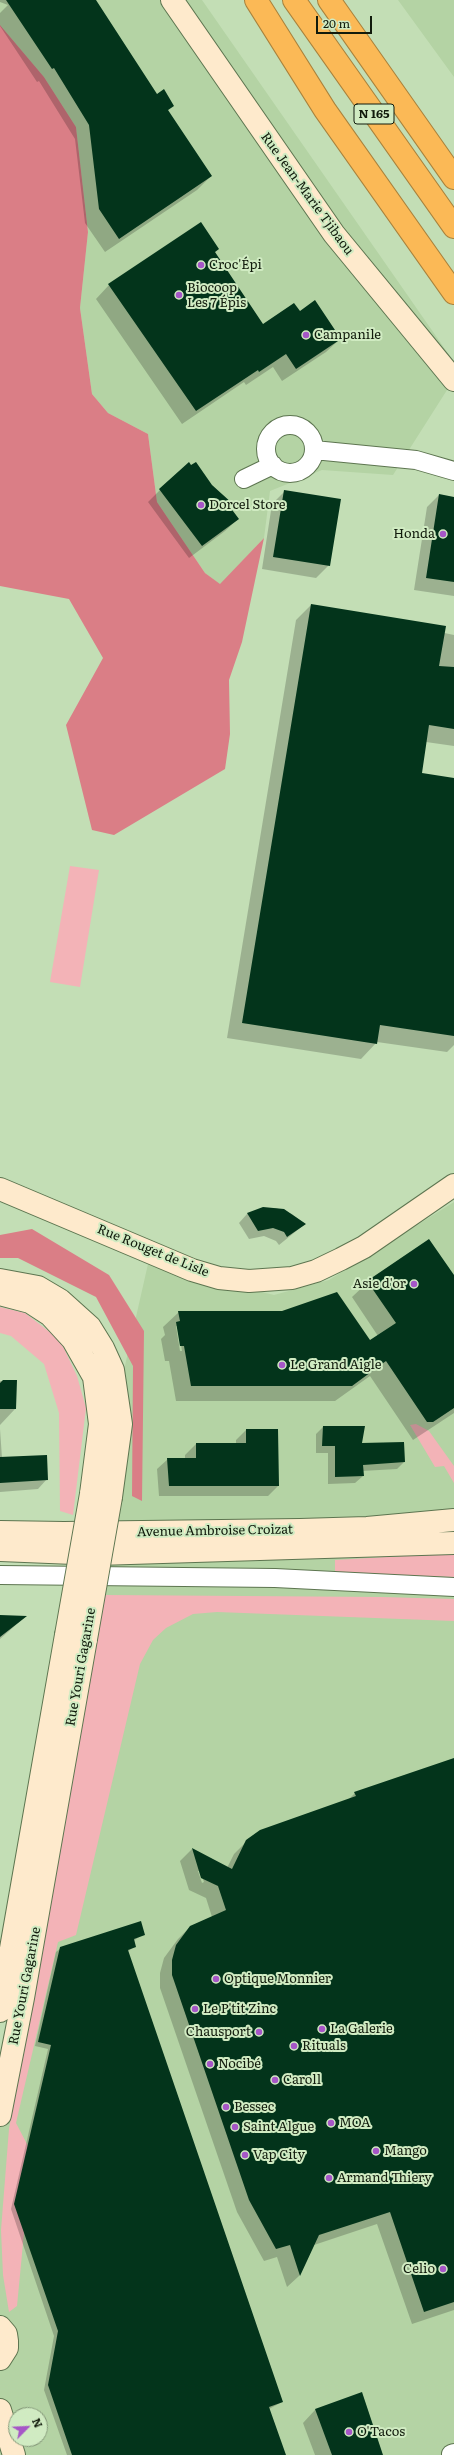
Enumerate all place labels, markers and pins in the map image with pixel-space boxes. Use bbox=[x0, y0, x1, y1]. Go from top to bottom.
place label: Croc'Épi bbox=[209, 257, 262, 273]
marker: Croc'Épi bbox=[196, 260, 206, 270]
place label: Biocoop Les 7 Épis bbox=[187, 280, 246, 311]
marker: Biocoop Les 7 Épis bbox=[174, 290, 184, 300]
place label: Campanile bbox=[314, 327, 381, 343]
marker: Campanile bbox=[301, 330, 311, 340]
place label: Dorcel Store bbox=[209, 497, 285, 513]
marker: Dorcel Store bbox=[196, 500, 206, 510]
place label: Honda bbox=[393, 526, 435, 542]
marker: Honda bbox=[438, 529, 448, 539]
place label: Asie d'or bbox=[353, 1276, 406, 1292]
marker: Asie d'or bbox=[409, 1279, 419, 1289]
place label: Le Grand Aigle bbox=[290, 1357, 381, 1373]
marker: Le Grand Aigle bbox=[277, 1360, 287, 1370]
place label: Optique Monnier bbox=[224, 1971, 331, 1987]
marker: Optique Monnier bbox=[211, 1974, 221, 1984]
place label: Le P'tit Zinc bbox=[203, 2001, 276, 2017]
marker: Le P'tit Zinc bbox=[190, 2004, 200, 2014]
place label: La Galerie bbox=[330, 2021, 393, 2037]
place label: Chausport bbox=[186, 2024, 251, 2040]
marker: La Galerie bbox=[317, 2024, 327, 2034]
marker: Chausport bbox=[254, 2027, 264, 2037]
place label: Rituals bbox=[302, 2038, 346, 2054]
marker: Rituals bbox=[289, 2041, 299, 2051]
place label: Nocibé bbox=[218, 2056, 261, 2072]
marker: Nocibé bbox=[205, 2059, 215, 2069]
place label: Caroll bbox=[283, 2072, 321, 2088]
marker: Caroll bbox=[270, 2075, 280, 2085]
place label: Bessec bbox=[234, 2099, 274, 2115]
marker: Bessec bbox=[221, 2102, 231, 2112]
place label: MOA bbox=[339, 2115, 371, 2131]
marker: MOA bbox=[326, 2118, 336, 2128]
place label: Saint Algue bbox=[243, 2119, 314, 2135]
marker: Saint Algue bbox=[230, 2122, 240, 2132]
place label: Mango bbox=[384, 2143, 427, 2159]
marker: Mango bbox=[371, 2146, 381, 2156]
place label: Vap City bbox=[253, 2147, 305, 2163]
marker: Vap City bbox=[240, 2150, 250, 2160]
place label: Armand Thiery bbox=[337, 2170, 432, 2186]
marker: Armand Thiery bbox=[324, 2173, 334, 2183]
place label: Celio bbox=[403, 2261, 435, 2277]
marker: Celio bbox=[438, 2264, 448, 2274]
place label: O'Tacos bbox=[357, 2424, 405, 2440]
marker: O'Tacos bbox=[344, 2427, 354, 2437]

